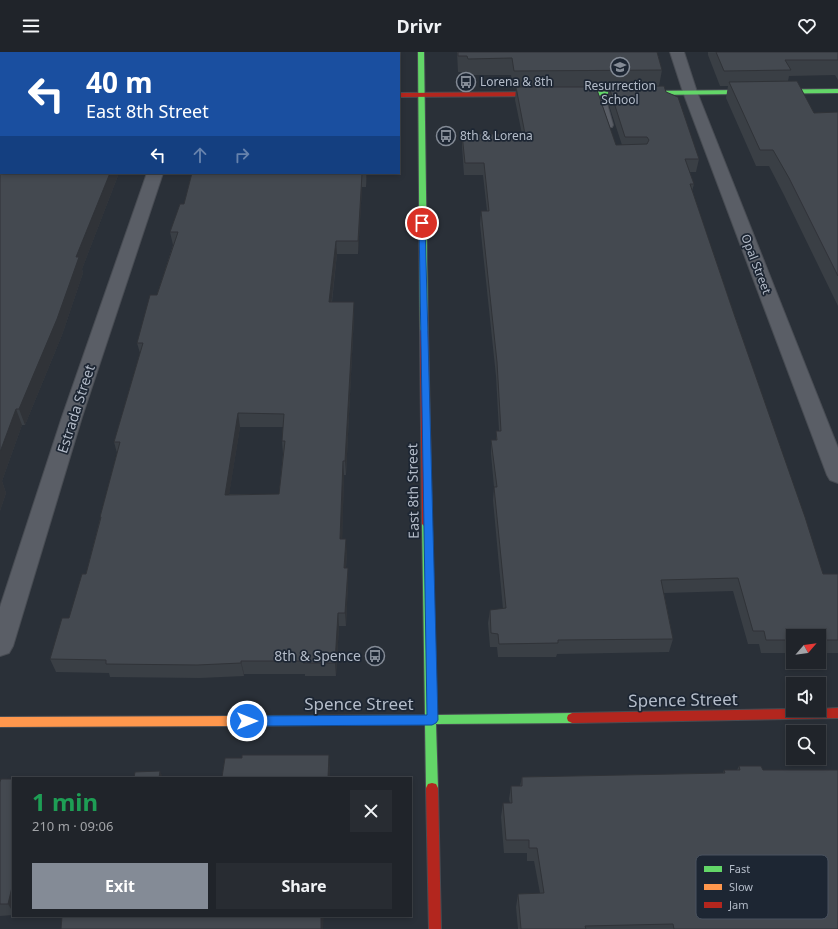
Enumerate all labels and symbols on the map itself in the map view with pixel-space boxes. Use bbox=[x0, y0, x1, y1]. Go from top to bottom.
school or university icon: Resurrection School bbox=[609, 56, 631, 78]
bus stop icon: Lorena & 8th bbox=[455, 71, 477, 93]
place label: Lorena & 8th bbox=[480, 73, 553, 90]
place label: Resurrection School bbox=[584, 77, 656, 108]
bus stop icon: 8th & Lorena bbox=[435, 125, 457, 147]
place label: 8th & Lorena bbox=[460, 127, 533, 144]
pin bbox=[405, 206, 439, 240]
street label: Opal Street bbox=[737, 231, 776, 297]
street label: Estrada Street bbox=[52, 362, 99, 456]
street label: East 8th Street bbox=[402, 443, 423, 539]
north arrow bbox=[786, 629, 826, 669]
bus stop icon: 8th & Spence bbox=[364, 645, 386, 667]
place label: 8th & Spence bbox=[274, 646, 361, 665]
street label: Spence Street bbox=[628, 687, 738, 712]
street label: Spence Street bbox=[304, 692, 414, 715]
position arrow bbox=[226, 700, 268, 742]
legend bbox=[696, 855, 828, 919]
text: Fast bbox=[729, 861, 750, 876]
text: Slow bbox=[729, 879, 753, 894]
text: Jam bbox=[728, 897, 748, 912]

